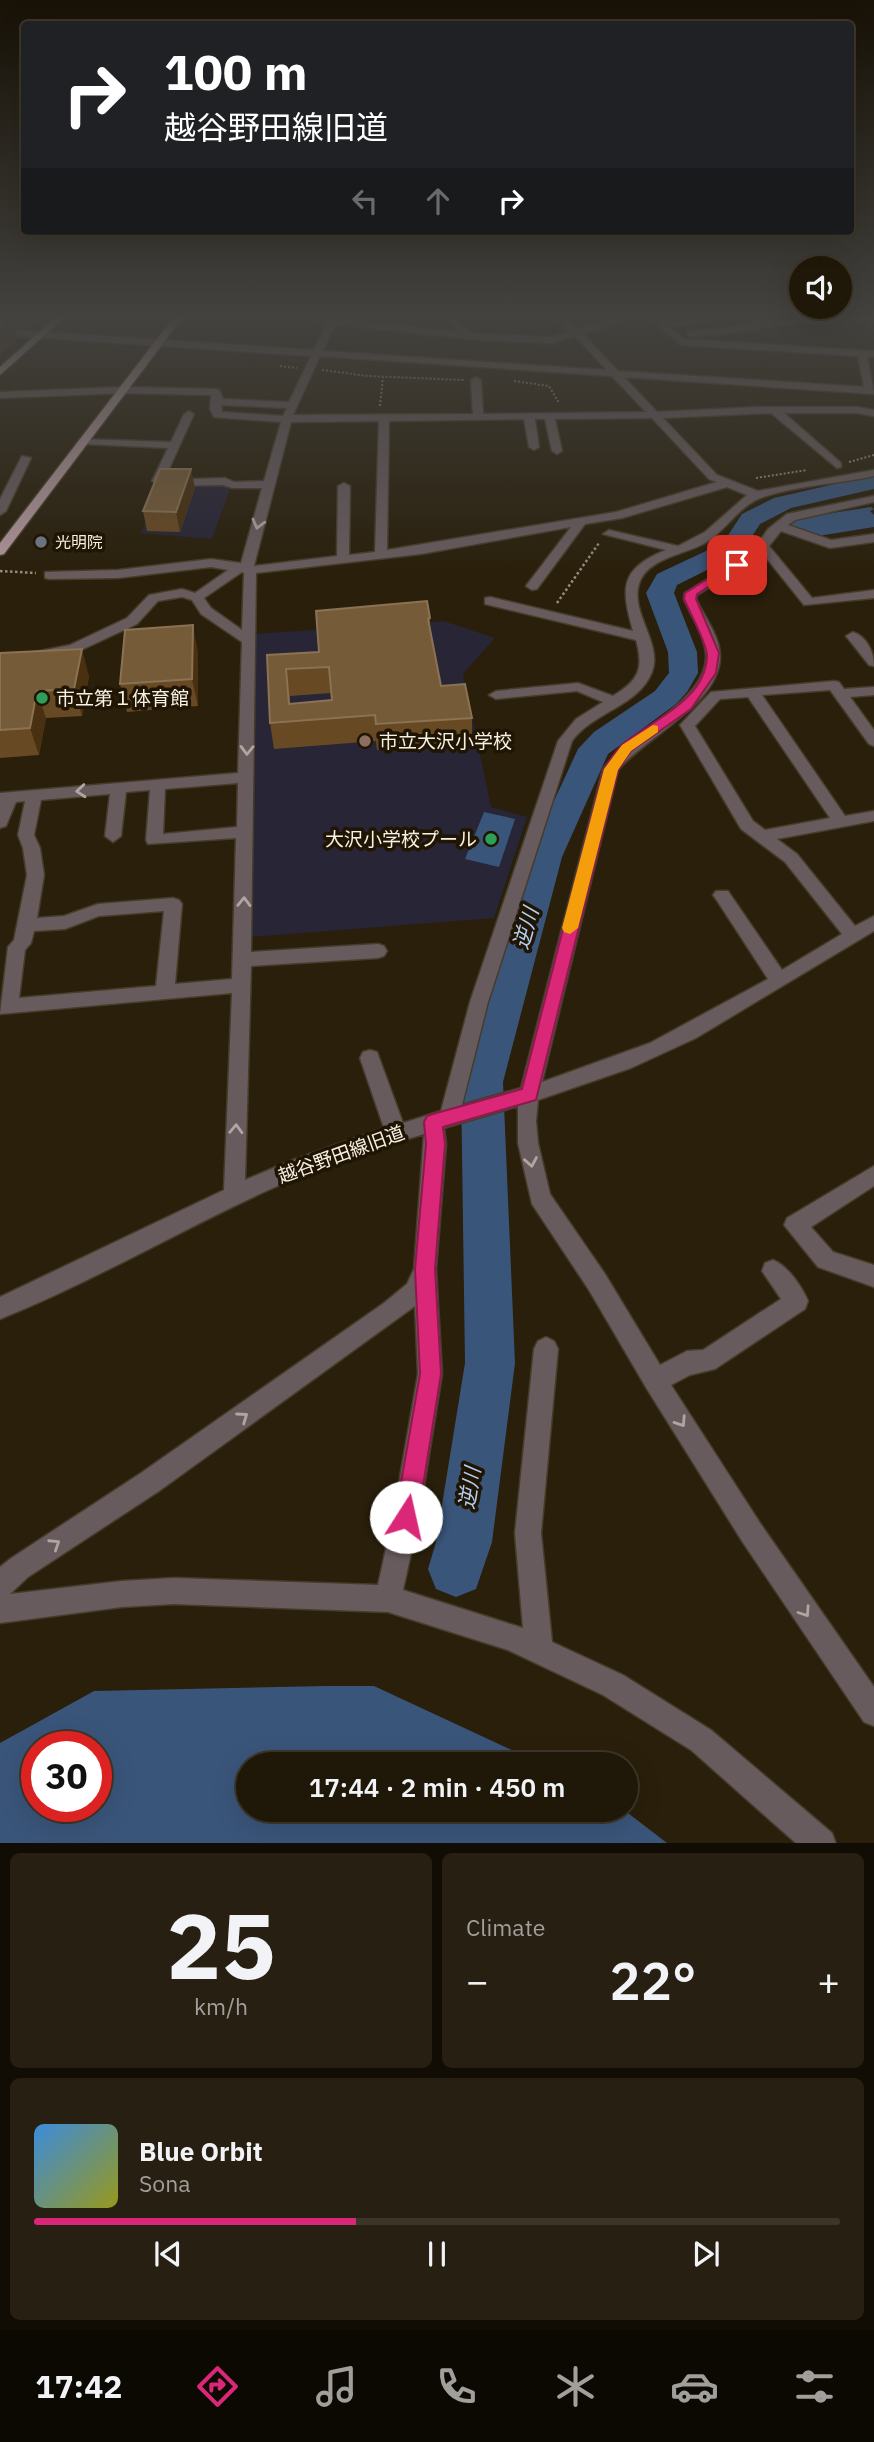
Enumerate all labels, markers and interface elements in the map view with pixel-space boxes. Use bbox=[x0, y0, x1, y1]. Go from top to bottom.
text: 100 m bbox=[164, 40, 308, 103]
icon: right bbox=[49, 49, 140, 140]
text: 越谷野田線旧道 bbox=[164, 106, 388, 148]
icon: left bbox=[346, 182, 384, 220]
icon: ahead bbox=[419, 182, 457, 220]
icon: right bbox=[492, 182, 530, 220]
map controls bbox=[789, 256, 852, 319]
button: sound bbox=[789, 256, 852, 319]
one-way arrow bbox=[251, 518, 266, 530]
place label: 光明院 bbox=[55, 532, 103, 552]
marker: 光明院 bbox=[33, 534, 49, 550]
pin bbox=[707, 535, 767, 595]
icon: arrive bbox=[718, 546, 756, 584]
place label: 市立第１体育館 bbox=[56, 686, 189, 710]
marker: 市立第１体育館 bbox=[34, 690, 50, 706]
place label: 市立大沢小学校 bbox=[379, 729, 512, 753]
marker: 市立大沢小学校 bbox=[357, 733, 373, 749]
one-way arrow bbox=[239, 745, 255, 755]
one-way arrow bbox=[75, 783, 87, 798]
place label: 大沢小学校プール bbox=[325, 827, 477, 851]
marker: 大沢小学校プール bbox=[483, 831, 499, 847]
one-way arrow bbox=[236, 896, 251, 907]
water label: 逆川 bbox=[506, 902, 545, 952]
street label: 越谷野田線旧道 bbox=[274, 1120, 408, 1188]
one-way arrow bbox=[229, 1124, 244, 1135]
one-way arrow bbox=[523, 1156, 538, 1168]
one-way arrow bbox=[235, 1413, 248, 1425]
one-way arrow bbox=[672, 1414, 685, 1427]
water label: 逆川 bbox=[452, 1463, 486, 1511]
position arrow bbox=[369, 1480, 443, 1554]
one-way arrow bbox=[47, 1540, 60, 1553]
one-way arrow bbox=[797, 1604, 809, 1617]
speed limit sign: 30 bbox=[21, 1731, 112, 1822]
text: 17:44 · 2 min · 450 m bbox=[309, 1770, 565, 1804]
text: 25 bbox=[166, 1886, 276, 2004]
text: Climate bbox=[466, 1912, 545, 1942]
text: 22° bbox=[610, 1947, 696, 2014]
text: − bbox=[466, 1956, 489, 2005]
text: + bbox=[817, 1956, 840, 2005]
text: km/h bbox=[194, 1991, 248, 2021]
text: Blue Orbit bbox=[139, 2134, 263, 2168]
text: Sona bbox=[139, 2168, 191, 2198]
icon: previous bbox=[149, 2235, 187, 2273]
icon: pause bbox=[418, 2235, 456, 2273]
icon: next bbox=[687, 2235, 725, 2273]
icon: directions bbox=[193, 2362, 242, 2411]
icon: music bbox=[312, 2362, 361, 2411]
icon: phone bbox=[432, 2362, 481, 2411]
icon: climate bbox=[551, 2362, 600, 2411]
icon: car bbox=[670, 2362, 719, 2411]
icon: filters bbox=[790, 2362, 839, 2411]
text: 17:42 bbox=[35, 2365, 123, 2407]

